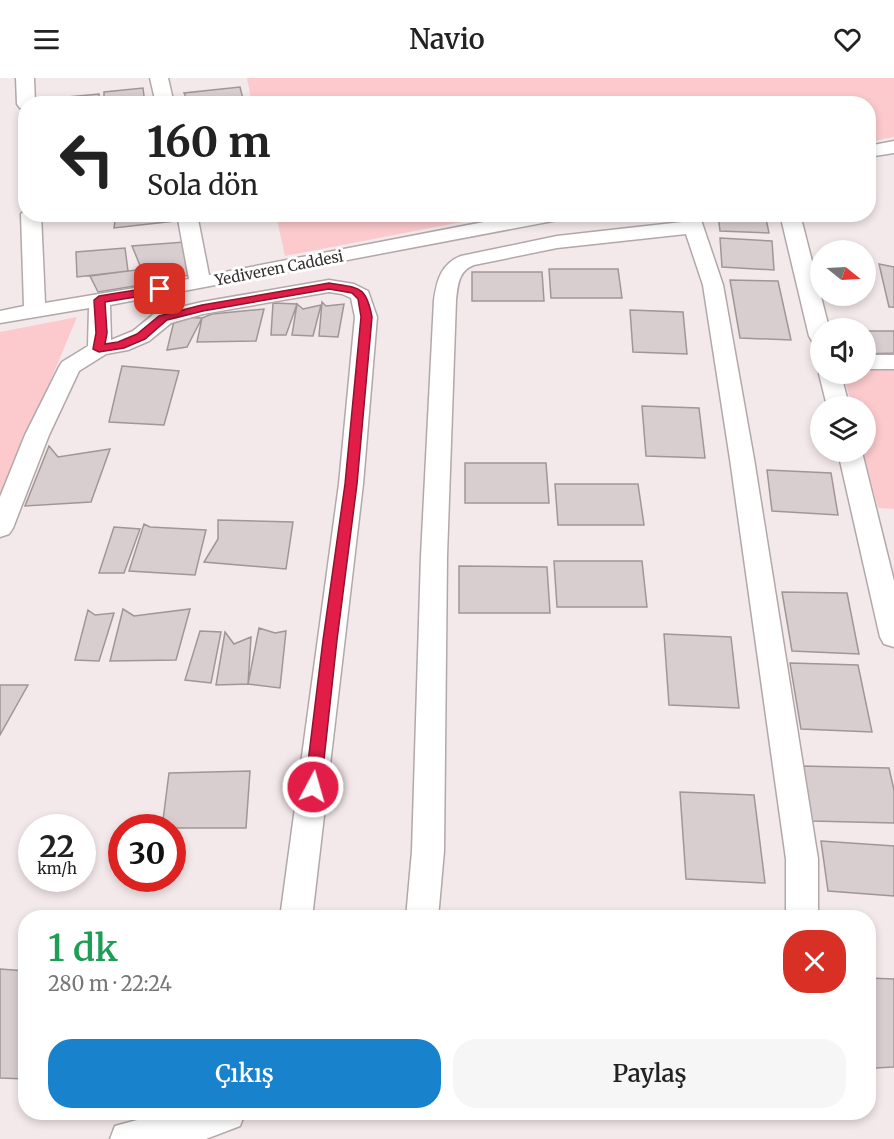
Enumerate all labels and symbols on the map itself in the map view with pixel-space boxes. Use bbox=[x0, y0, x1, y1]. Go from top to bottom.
north arrow bbox=[810, 240, 876, 306]
street label: Yediveren Caddesi bbox=[212, 246, 345, 290]
pin bbox=[134, 263, 185, 314]
position arrow bbox=[281, 755, 345, 819]
speed limit sign: 30 bbox=[108, 814, 186, 892]

